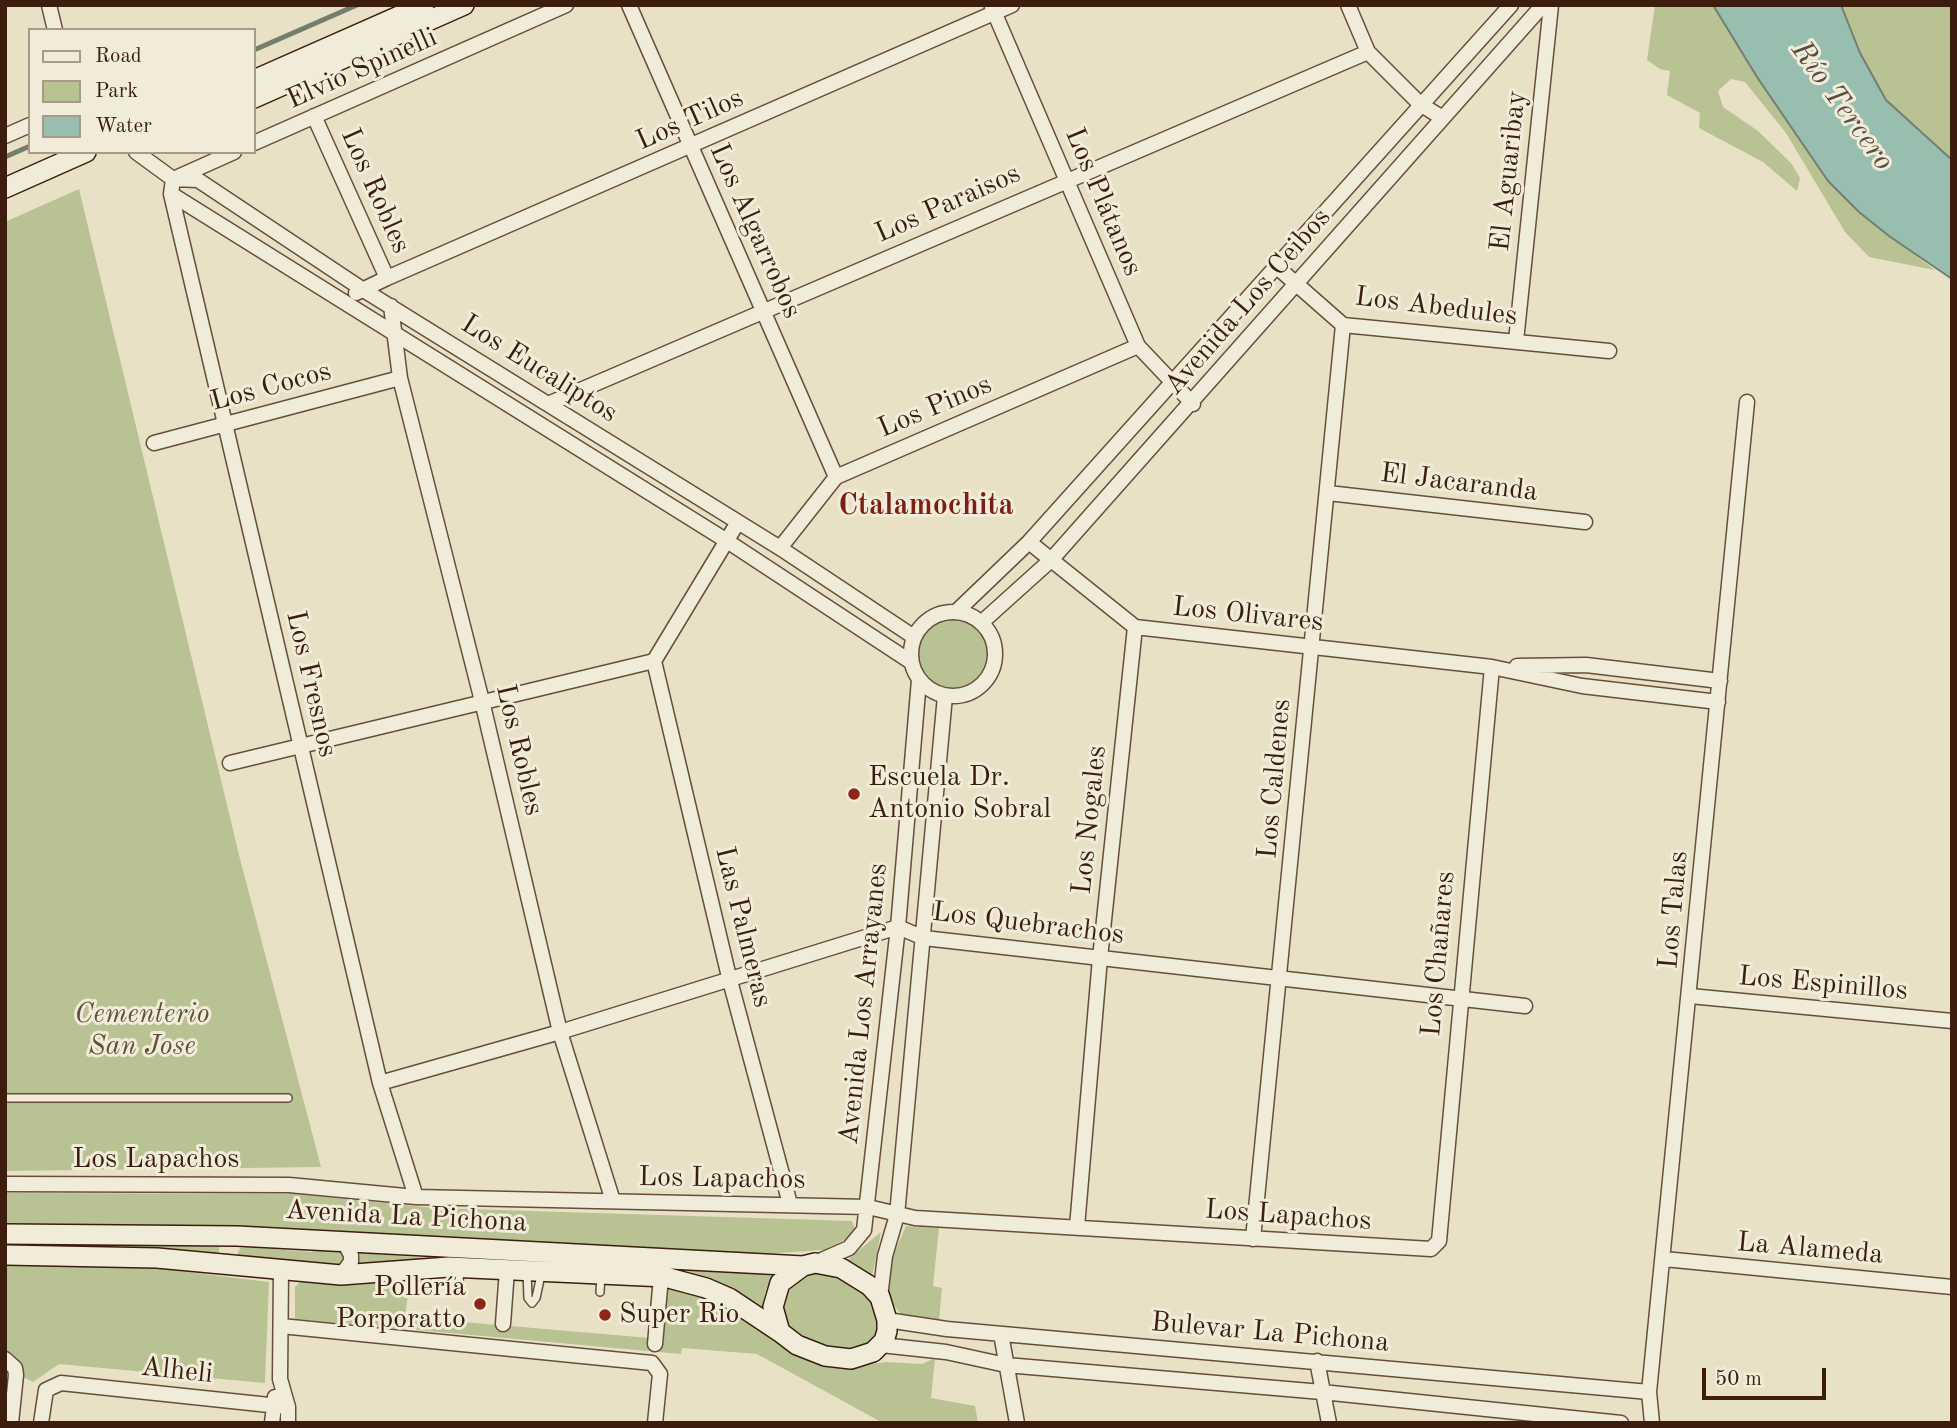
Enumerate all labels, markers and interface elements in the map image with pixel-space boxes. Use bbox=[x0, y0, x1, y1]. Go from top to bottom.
street label: Elvio Spinelli bbox=[282, 21, 442, 117]
legend bbox=[28, 28, 256, 154]
water label: Río Tercero bbox=[1783, 34, 1901, 178]
text: Road bbox=[95, 46, 142, 67]
text: Park bbox=[95, 81, 138, 102]
street label: Los Tilos bbox=[631, 82, 749, 158]
street label: El Aguaribay bbox=[1484, 89, 1534, 253]
text: Water bbox=[95, 116, 152, 137]
street label: Los Robles bbox=[333, 123, 417, 259]
street label: Los Plátanos bbox=[1057, 123, 1149, 281]
street label: Los Algarrobos bbox=[701, 138, 809, 324]
street label: Los Paraisos bbox=[870, 157, 1026, 251]
street label: Avenida Los Ceibos bbox=[1158, 201, 1338, 403]
street label: Los Abedules bbox=[1353, 280, 1519, 334]
street label: Los Eucaliptos bbox=[454, 307, 624, 431]
street label: Los Cocos bbox=[207, 355, 335, 419]
street label: Los Pinos bbox=[873, 368, 997, 446]
street label: El Jacaranda bbox=[1378, 457, 1540, 509]
district label: Ctalamochita bbox=[838, 488, 1014, 524]
street label: Los Olivares bbox=[1171, 590, 1325, 640]
street label: Los Fresnos bbox=[278, 608, 344, 760]
street label: Los Robles bbox=[488, 681, 550, 819]
street label: Los Caldenes bbox=[1251, 698, 1299, 860]
street label: Los Nogales bbox=[1065, 744, 1115, 896]
place label: Escuela Dr. Antonio Sobral bbox=[868, 761, 1051, 827]
marker: Escuela Dr. Antonio Sobral bbox=[846, 786, 862, 802]
street label: Las Palmeras bbox=[707, 843, 779, 1011]
street label: Los Talas bbox=[1652, 849, 1696, 971]
street label: Avenida Los Arrayanes bbox=[832, 861, 896, 1147]
street label: Los Chañares bbox=[1415, 870, 1463, 1038]
street label: Los Quebrachos bbox=[930, 896, 1126, 952]
street label: Los Espinillos bbox=[1737, 960, 1909, 1008]
park label: Cementerio San Jose bbox=[74, 998, 210, 1064]
street label: Los Lapachos bbox=[72, 1143, 240, 1177]
street label: Los Lapachos bbox=[638, 1161, 806, 1197]
street label: Los Lapachos bbox=[1204, 1193, 1372, 1239]
street label: Avenida La Pichona bbox=[284, 1194, 528, 1240]
street label: La Alameda bbox=[1735, 1226, 1885, 1272]
place label: Pollería Porporatto bbox=[336, 1271, 466, 1337]
marker: Pollería Porporatto bbox=[472, 1296, 488, 1312]
place label: Super Rio bbox=[619, 1298, 740, 1332]
street label: Bulevar La Pichona bbox=[1149, 1306, 1391, 1360]
marker: Super Rio bbox=[597, 1307, 613, 1323]
street label: Alheli bbox=[139, 1351, 215, 1391]
scale bar bbox=[1705, 1354, 1829, 1398]
text: 50 m bbox=[1715, 1369, 1762, 1390]

